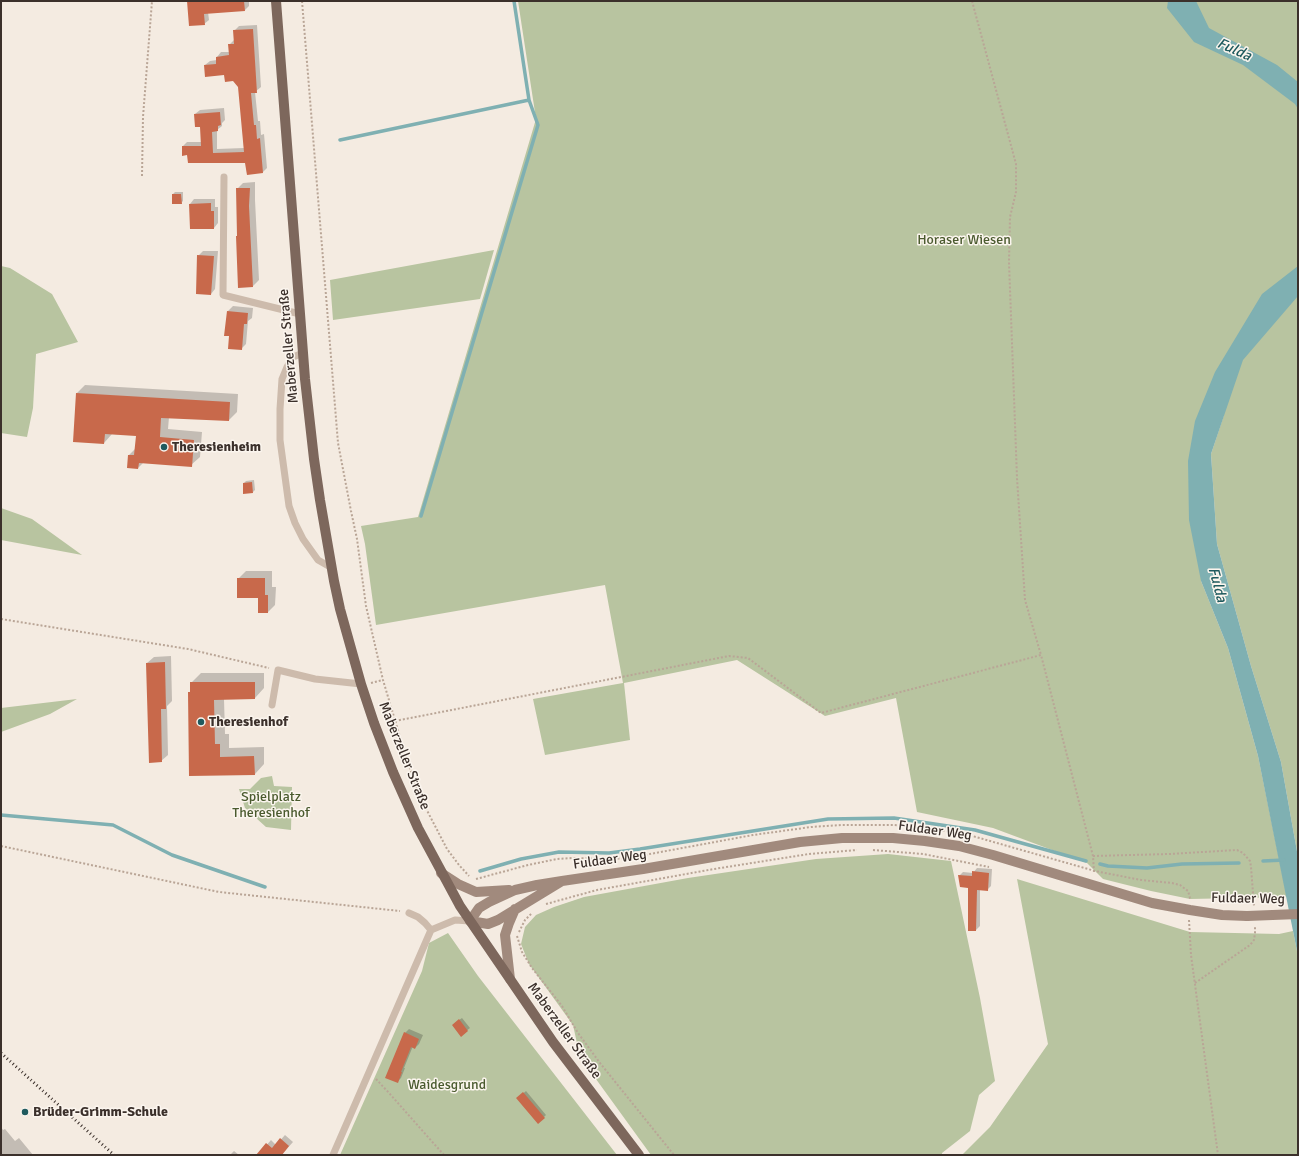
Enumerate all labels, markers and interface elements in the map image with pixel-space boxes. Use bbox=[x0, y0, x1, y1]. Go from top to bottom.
water label: Fulda bbox=[1214, 35, 1254, 65]
park label: Horaser Wiesen bbox=[917, 232, 1011, 248]
street label: Maberzeller Straße bbox=[276, 288, 302, 404]
place label: Theresienheim bbox=[172, 439, 261, 455]
marker: Theresienheim bbox=[159, 442, 169, 452]
water label: Fulda bbox=[1204, 566, 1230, 604]
street label: Maberzeller Straße bbox=[375, 700, 433, 812]
place label: Theresienhof bbox=[209, 714, 288, 730]
marker: Theresienhof bbox=[196, 717, 206, 727]
park label: Spielplatz Theresienhof bbox=[232, 789, 310, 822]
street label: Fuldaer Weg bbox=[897, 818, 973, 844]
street label: Fuldaer Weg bbox=[572, 847, 648, 873]
street label: Fuldaer Weg bbox=[1211, 890, 1285, 908]
street label: Maberzeller Straße bbox=[523, 980, 605, 1082]
park label: Waidesgrund bbox=[408, 1077, 486, 1093]
place label: Brüder-Grimm-Schule bbox=[33, 1104, 168, 1120]
marker: Brüder-Grimm-Schule bbox=[20, 1107, 30, 1117]

